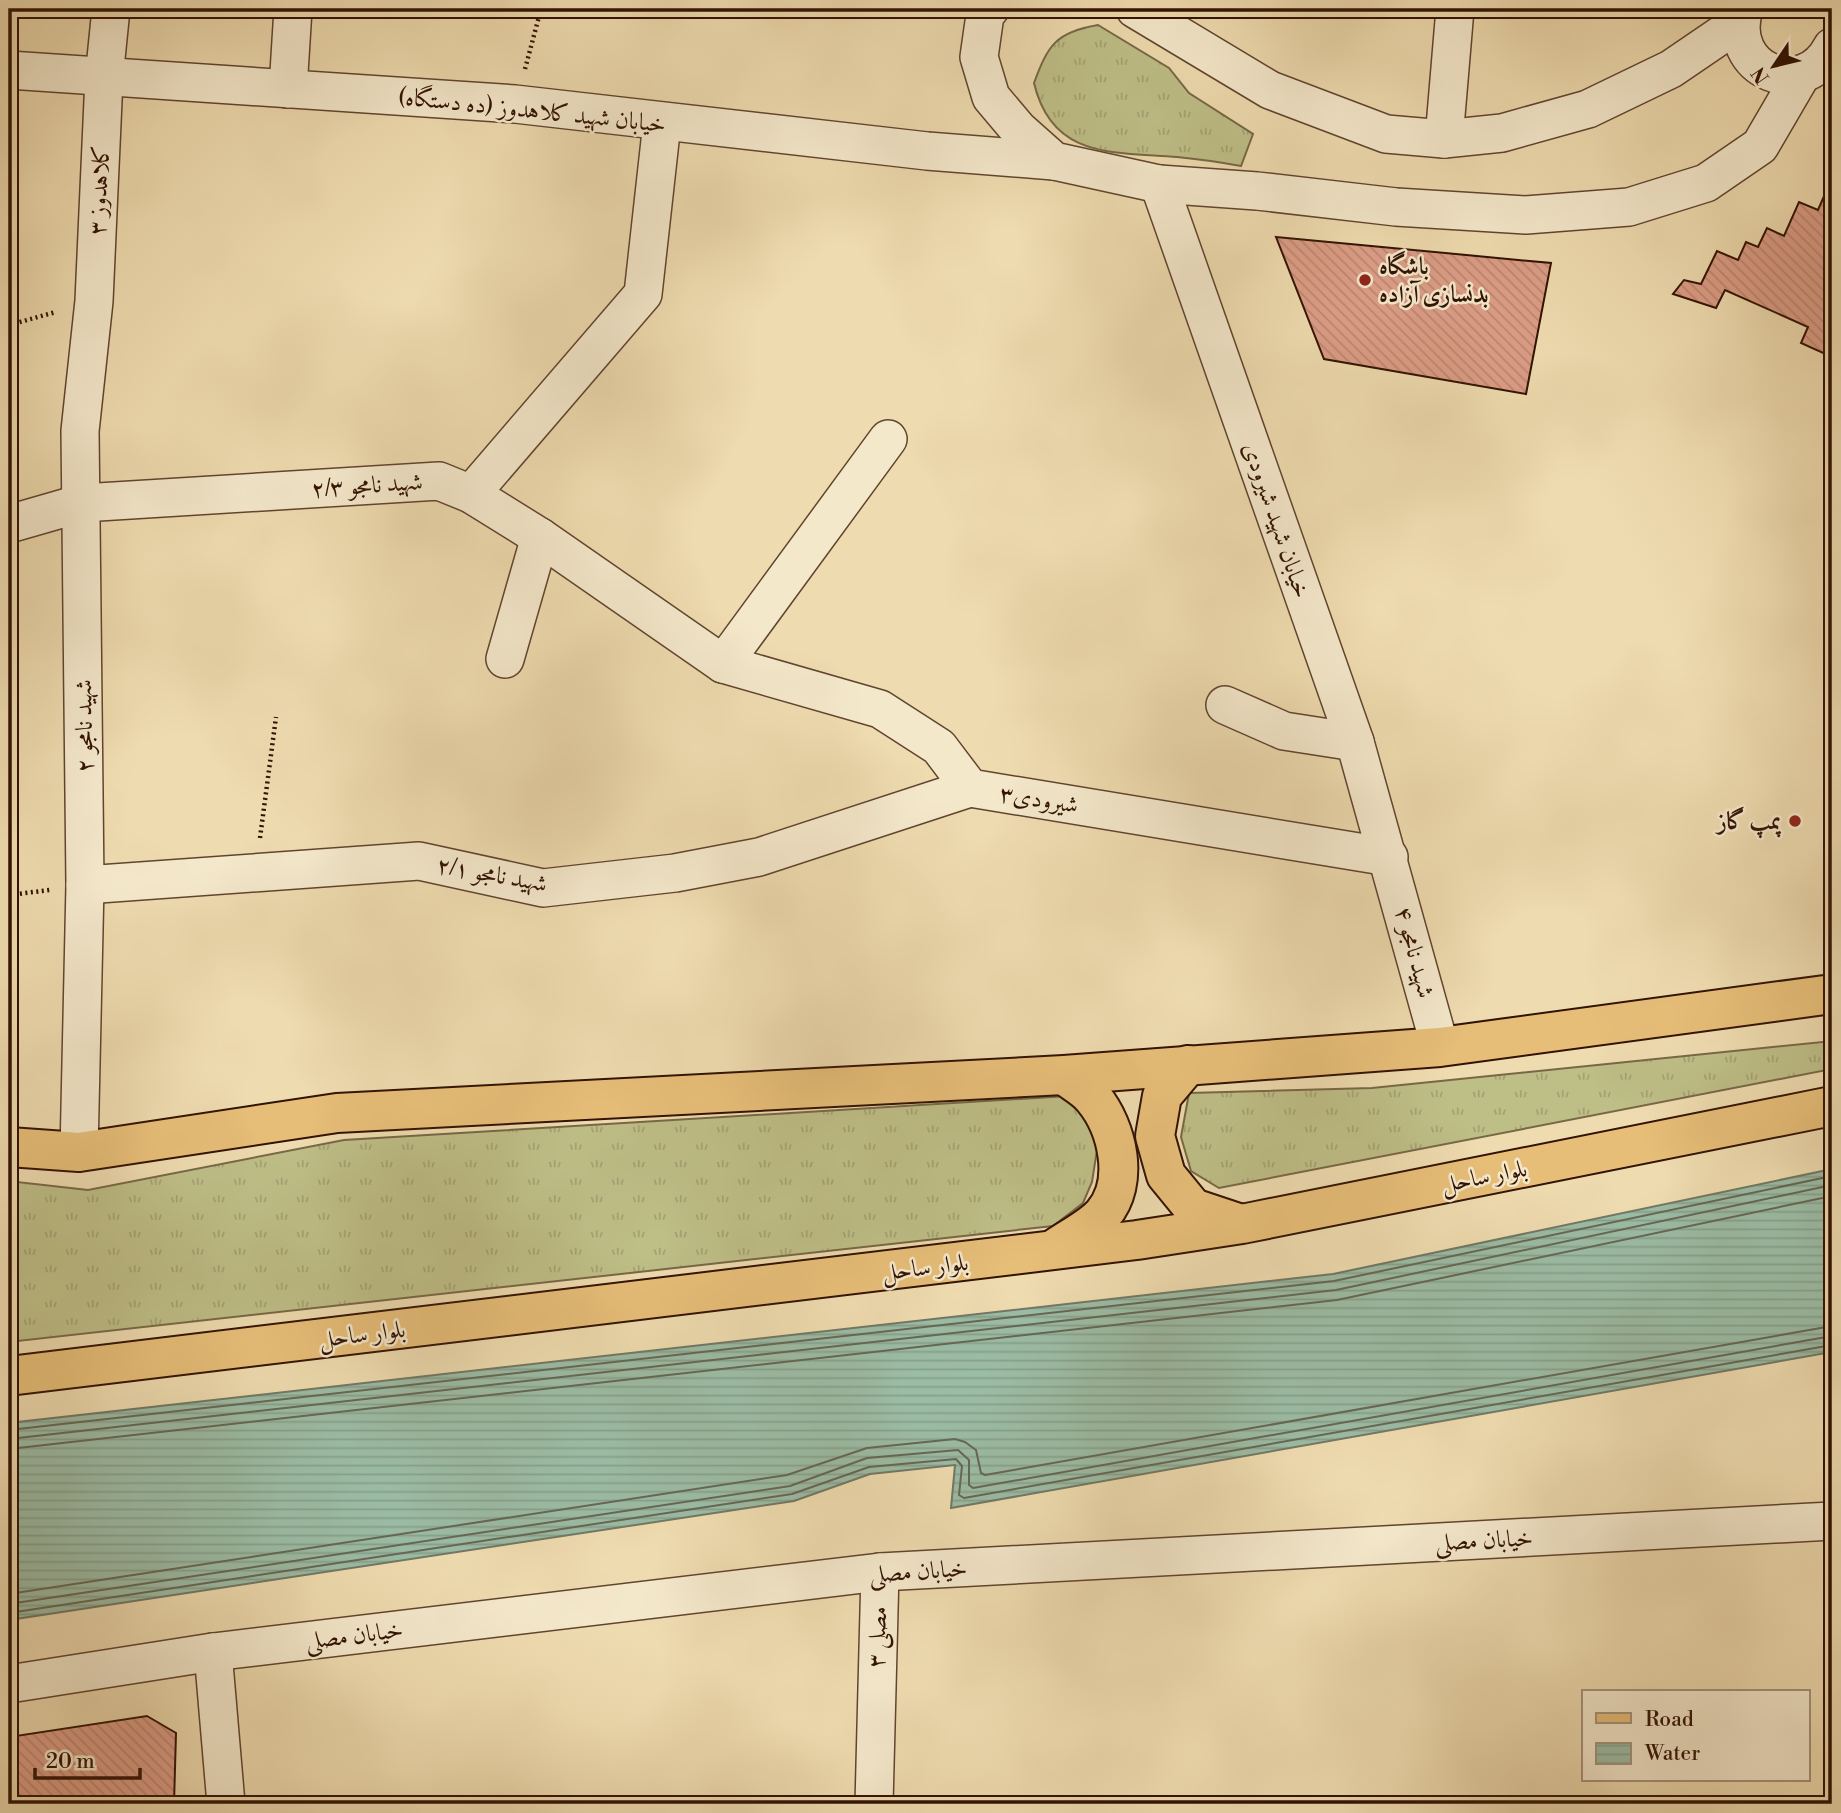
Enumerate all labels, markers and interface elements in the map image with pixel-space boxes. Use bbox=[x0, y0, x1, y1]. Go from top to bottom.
north arrow bbox=[1740, 32, 1810, 102]
text: N bbox=[1747, 62, 1775, 88]
street label: خیابان شهید کلاهدوز (ده دستگاه) bbox=[396, 81, 667, 140]
street label: کلاهدوز ۳ bbox=[83, 144, 117, 236]
place label: باشگاه بدنسازی آزاده bbox=[1379, 250, 1489, 310]
marker: باشگاه بدنسازی آزاده bbox=[1357, 272, 1373, 288]
street label: خیابان شهید شیرودی bbox=[1235, 439, 1317, 602]
street label: شهید نامجو ۲/۳ bbox=[310, 467, 424, 505]
street label: شهید نامجو ۲ bbox=[69, 679, 101, 773]
street label: شیرودی۳ bbox=[997, 779, 1080, 821]
place label: پمپ گاز bbox=[1714, 806, 1782, 839]
marker: پمپ گاز bbox=[1787, 813, 1803, 829]
street label: شهید نامجو ۲/۱ bbox=[434, 851, 550, 899]
street label: شهید نامجو ۴ bbox=[1387, 903, 1441, 1001]
street label: بلوار ساحل bbox=[1439, 1154, 1530, 1201]
street label: بلوار ساحل bbox=[880, 1248, 970, 1289]
street label: بلوار ساحل bbox=[317, 1315, 407, 1356]
street label: خیابان مصلی bbox=[1434, 1523, 1534, 1560]
street label: خیابان مصلی bbox=[868, 1554, 968, 1591]
street label: مصلی ۳ bbox=[861, 1606, 896, 1669]
street label: خیابان مصلی bbox=[303, 1615, 405, 1658]
legend bbox=[1582, 1690, 1810, 1782]
text: Road bbox=[1645, 1707, 1694, 1733]
scale bar bbox=[35, 1736, 140, 1780]
text: Water bbox=[1644, 1741, 1700, 1767]
text: 20 m bbox=[46, 1749, 95, 1775]

